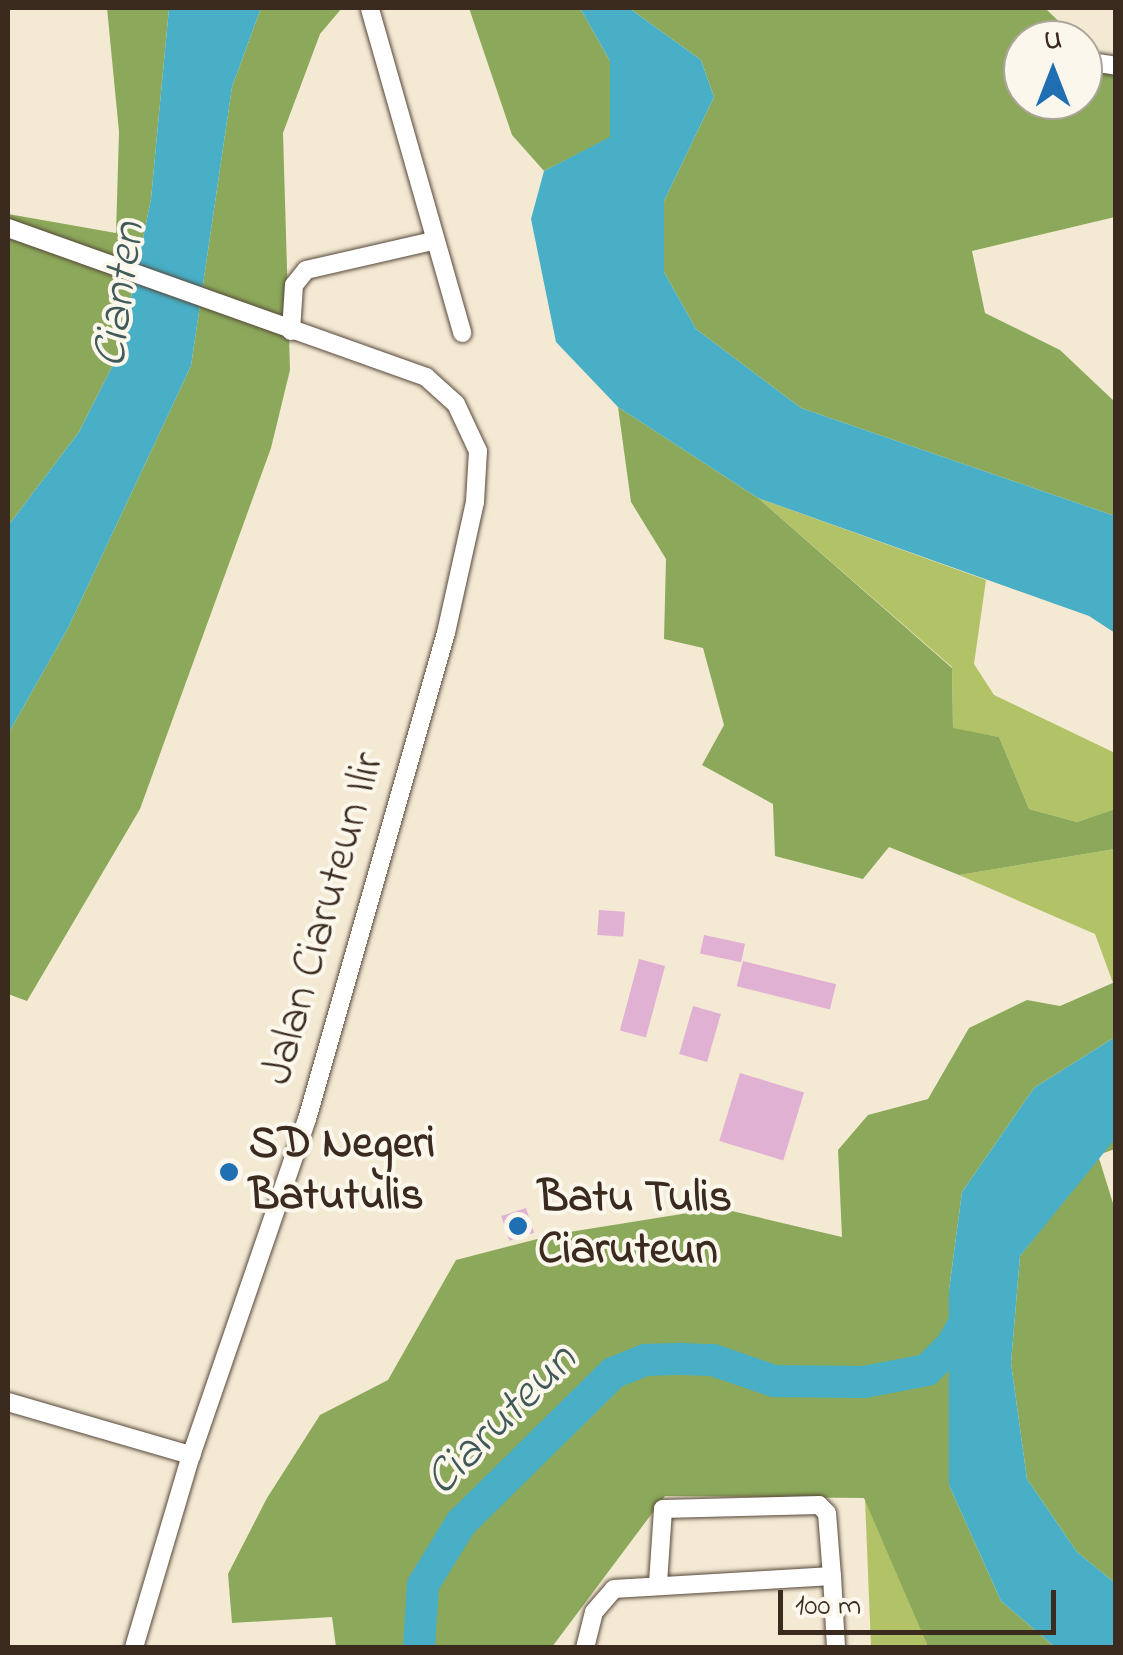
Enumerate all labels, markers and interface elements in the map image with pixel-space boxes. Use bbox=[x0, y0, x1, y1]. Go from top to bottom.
north arrow bbox=[1003, 20, 1103, 120]
text: U bbox=[1044, 21, 1062, 62]
water label: Cianten bbox=[82, 219, 160, 371]
street label: Jalan Ciaruteun Ilir bbox=[252, 747, 398, 1091]
place label: SD Negeri Batutulis bbox=[249, 1119, 435, 1225]
marker: SD Negeri Batutulis bbox=[218, 1161, 240, 1183]
place label: Batu Tulis Ciaruteun bbox=[538, 1173, 732, 1279]
marker: Batu Tulis Ciaruteun bbox=[507, 1215, 529, 1237]
water label: Ciaruteun bbox=[414, 1333, 590, 1509]
scale bar bbox=[783, 1570, 1060, 1632]
text: 100 m bbox=[795, 1585, 861, 1629]

